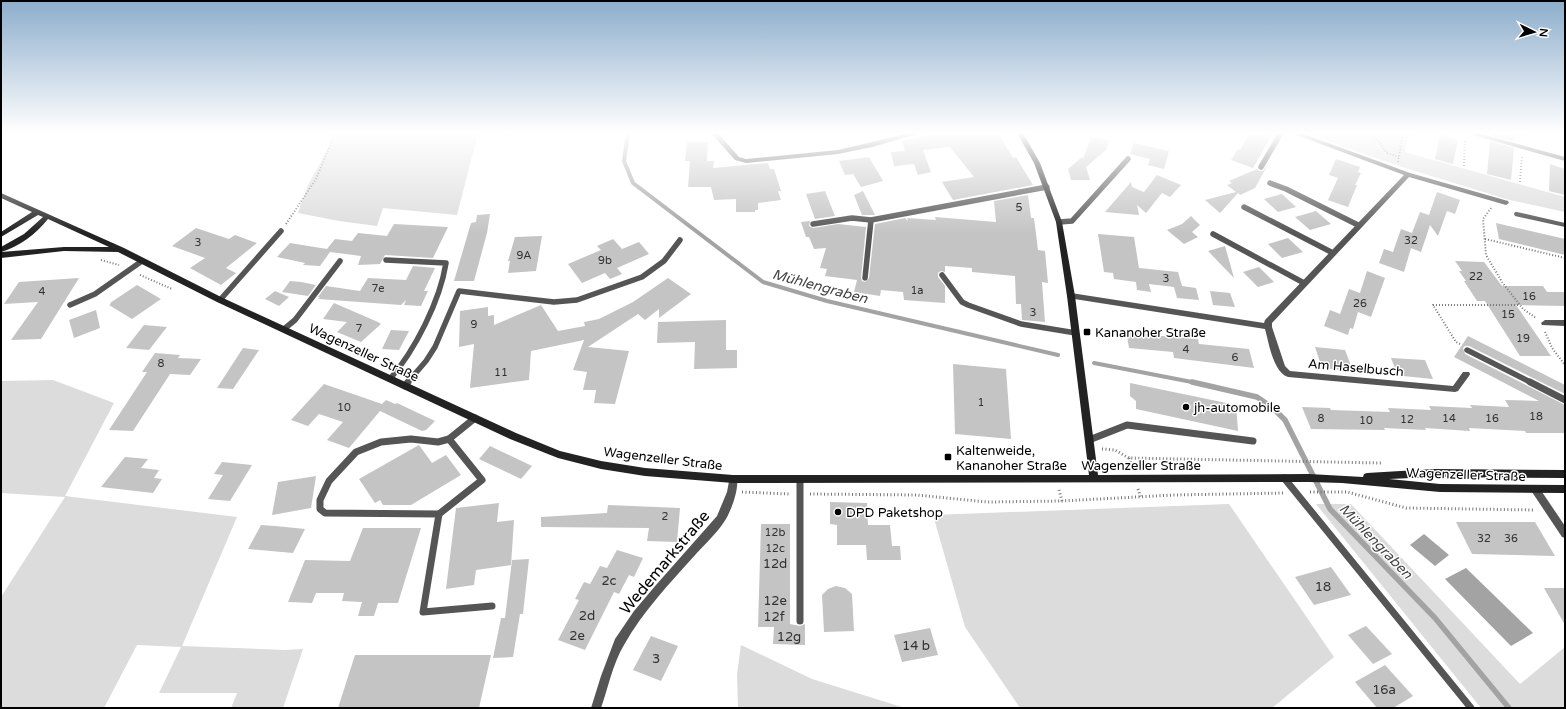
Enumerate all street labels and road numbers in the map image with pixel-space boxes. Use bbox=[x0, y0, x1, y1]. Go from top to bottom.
street label: Wagenzeller Straße bbox=[306, 320, 421, 385]
street label: Am Haselbusch bbox=[1307, 356, 1404, 380]
street label: Wagenzeller Straße bbox=[603, 444, 723, 474]
street label: Wagenzeller Straße bbox=[1081, 458, 1201, 474]
street label: Wagenzeller Straße bbox=[1406, 465, 1526, 485]
street label: Wedemarkstraße bbox=[615, 507, 714, 619]

